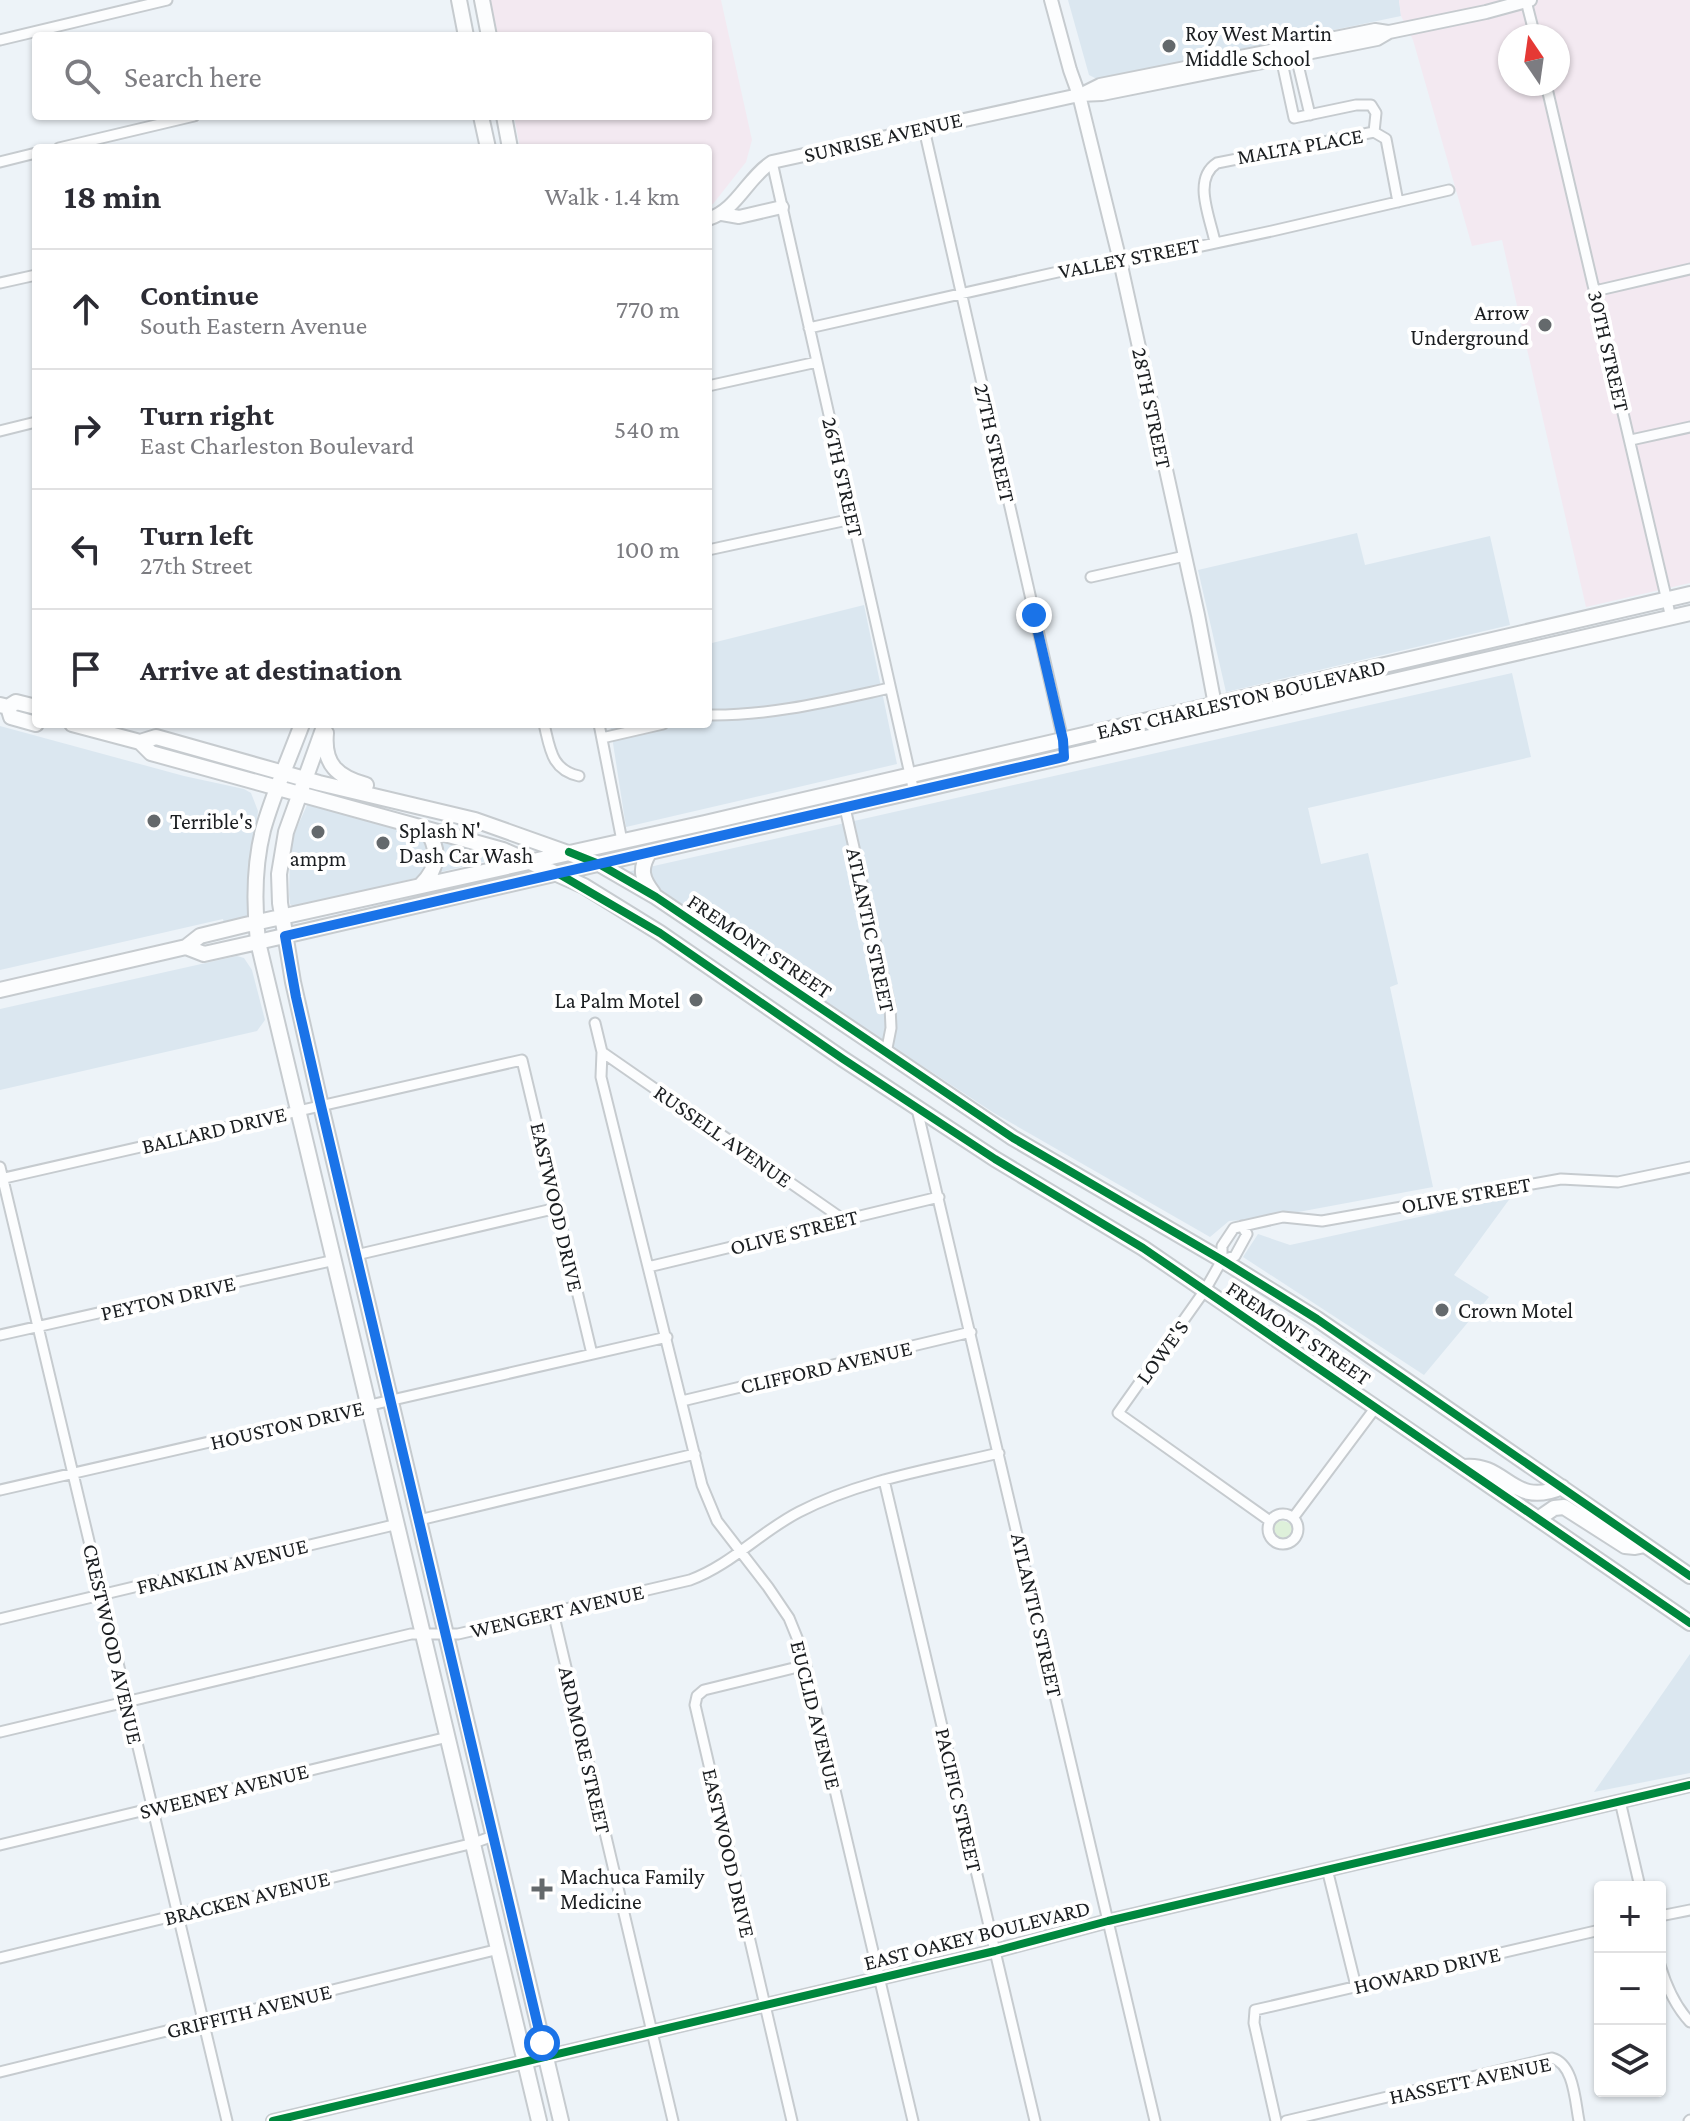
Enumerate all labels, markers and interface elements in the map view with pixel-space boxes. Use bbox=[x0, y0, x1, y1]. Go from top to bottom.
place label: Roy West Martin Middle School bbox=[1185, 21, 1332, 71]
north arrow bbox=[1498, 24, 1570, 96]
search box bbox=[32, 32, 712, 120]
marker: Roy West Martin Middle School bbox=[1160, 37, 1178, 55]
icon: search bbox=[60, 54, 104, 98]
text: Search here bbox=[124, 60, 262, 93]
street label: SUNRISE AVENUE bbox=[801, 107, 965, 167]
street label: MALTA PLACE bbox=[1235, 123, 1365, 169]
text: 18 min bbox=[64, 178, 161, 215]
text: Walk · 1.4 km bbox=[545, 182, 680, 211]
street label: VALLEY STREET bbox=[1056, 232, 1202, 284]
text: Continue bbox=[140, 278, 259, 311]
icon: ahead bbox=[64, 287, 108, 331]
street label: 30TH STREET bbox=[1583, 288, 1635, 414]
text: 770 m bbox=[616, 295, 680, 324]
place label: Arrow Underground bbox=[1410, 300, 1530, 350]
text: South Eastern Avenue bbox=[140, 311, 367, 340]
marker: Arrow Underground bbox=[1536, 316, 1554, 334]
street label: 28TH STREET bbox=[1127, 345, 1177, 471]
street label: 27TH STREET bbox=[969, 381, 1021, 505]
text: Turn right bbox=[140, 398, 274, 431]
icon: right bbox=[64, 407, 108, 451]
text: 540 m bbox=[614, 415, 680, 444]
street label: 26TH STREET bbox=[817, 415, 869, 539]
text: East Charleston Boulevard bbox=[140, 431, 414, 460]
text: Turn left bbox=[140, 518, 253, 551]
icon: left bbox=[64, 527, 108, 571]
text: 100 m bbox=[616, 535, 680, 564]
text: 27th Street bbox=[140, 551, 252, 580]
route end bbox=[1016, 597, 1052, 633]
icon: arrive bbox=[64, 647, 108, 691]
text: Arrive at destination bbox=[140, 653, 402, 686]
street label: EAST CHARLESTON BOULEVARD bbox=[1094, 654, 1388, 744]
place label: Terrible's bbox=[170, 809, 253, 834]
marker: Terrible's bbox=[145, 812, 163, 830]
place label: Splash N' Dash Car Wash bbox=[399, 818, 533, 868]
marker: ampm bbox=[309, 823, 327, 841]
marker: Splash N' Dash Car Wash bbox=[374, 834, 392, 852]
street label: ATLANTIC STREET bbox=[841, 845, 901, 1015]
place label: ampm bbox=[289, 846, 347, 871]
street label: FREMONT STREET bbox=[683, 888, 837, 1004]
place label: La Palm Motel bbox=[554, 988, 680, 1013]
marker: La Palm Motel bbox=[687, 991, 705, 1009]
street label: RUSSELL AVENUE bbox=[649, 1079, 797, 1193]
street label: BALLARD DRIVE bbox=[139, 1101, 289, 1159]
street label: EASTWOOD DRIVE bbox=[525, 1120, 589, 1294]
street label: OLIVE STREET bbox=[1399, 1171, 1533, 1219]
street label: OLIVE STREET bbox=[727, 1204, 861, 1260]
street label: PEYTON DRIVE bbox=[98, 1270, 238, 1326]
street label: FREMONT STREET bbox=[1222, 1275, 1376, 1391]
place label: Crown Motel bbox=[1458, 1298, 1573, 1323]
marker: Crown Motel bbox=[1433, 1301, 1451, 1319]
street label: LOWE'S bbox=[1130, 1315, 1194, 1389]
street label: CLIFFORD AVENUE bbox=[738, 1335, 914, 1399]
street label: HOUSTON DRIVE bbox=[208, 1395, 366, 1455]
street label: ATLANTIC STREET bbox=[1006, 1531, 1068, 1699]
street label: FRANKLIN AVENUE bbox=[134, 1533, 310, 1599]
street label: CRESTWOOD AVENUE bbox=[78, 1541, 148, 1747]
street label: WENGERT AVENUE bbox=[468, 1579, 646, 1643]
street label: EUCLID AVENUE bbox=[785, 1638, 847, 1792]
street label: ARDMORE STREET bbox=[554, 1664, 616, 1836]
street label: PACIFIC STREET bbox=[930, 1725, 988, 1875]
street label: SWEENEY AVENUE bbox=[137, 1758, 311, 1824]
street label: EASTWOOD DRIVE bbox=[697, 1766, 761, 1940]
place label: Machuca Family Medicine bbox=[560, 1864, 705, 1914]
street label: BRACKEN AVENUE bbox=[162, 1865, 332, 1931]
marker: Machuca Family Medicine bbox=[531, 1878, 553, 1900]
map controls bbox=[1594, 1881, 1666, 2097]
button: + bbox=[1594, 1881, 1666, 1953]
street label: EAST OAKEY BOULEVARD bbox=[861, 1895, 1093, 1975]
street label: HOWARD DRIVE bbox=[1351, 1941, 1503, 1999]
button: − bbox=[1594, 1953, 1666, 2025]
street label: GRIFFITH AVENUE bbox=[164, 1978, 334, 2044]
route start bbox=[524, 2025, 560, 2061]
button: layers bbox=[1594, 2025, 1666, 2097]
street label: HASSETT AVENUE bbox=[1387, 2051, 1553, 2109]

